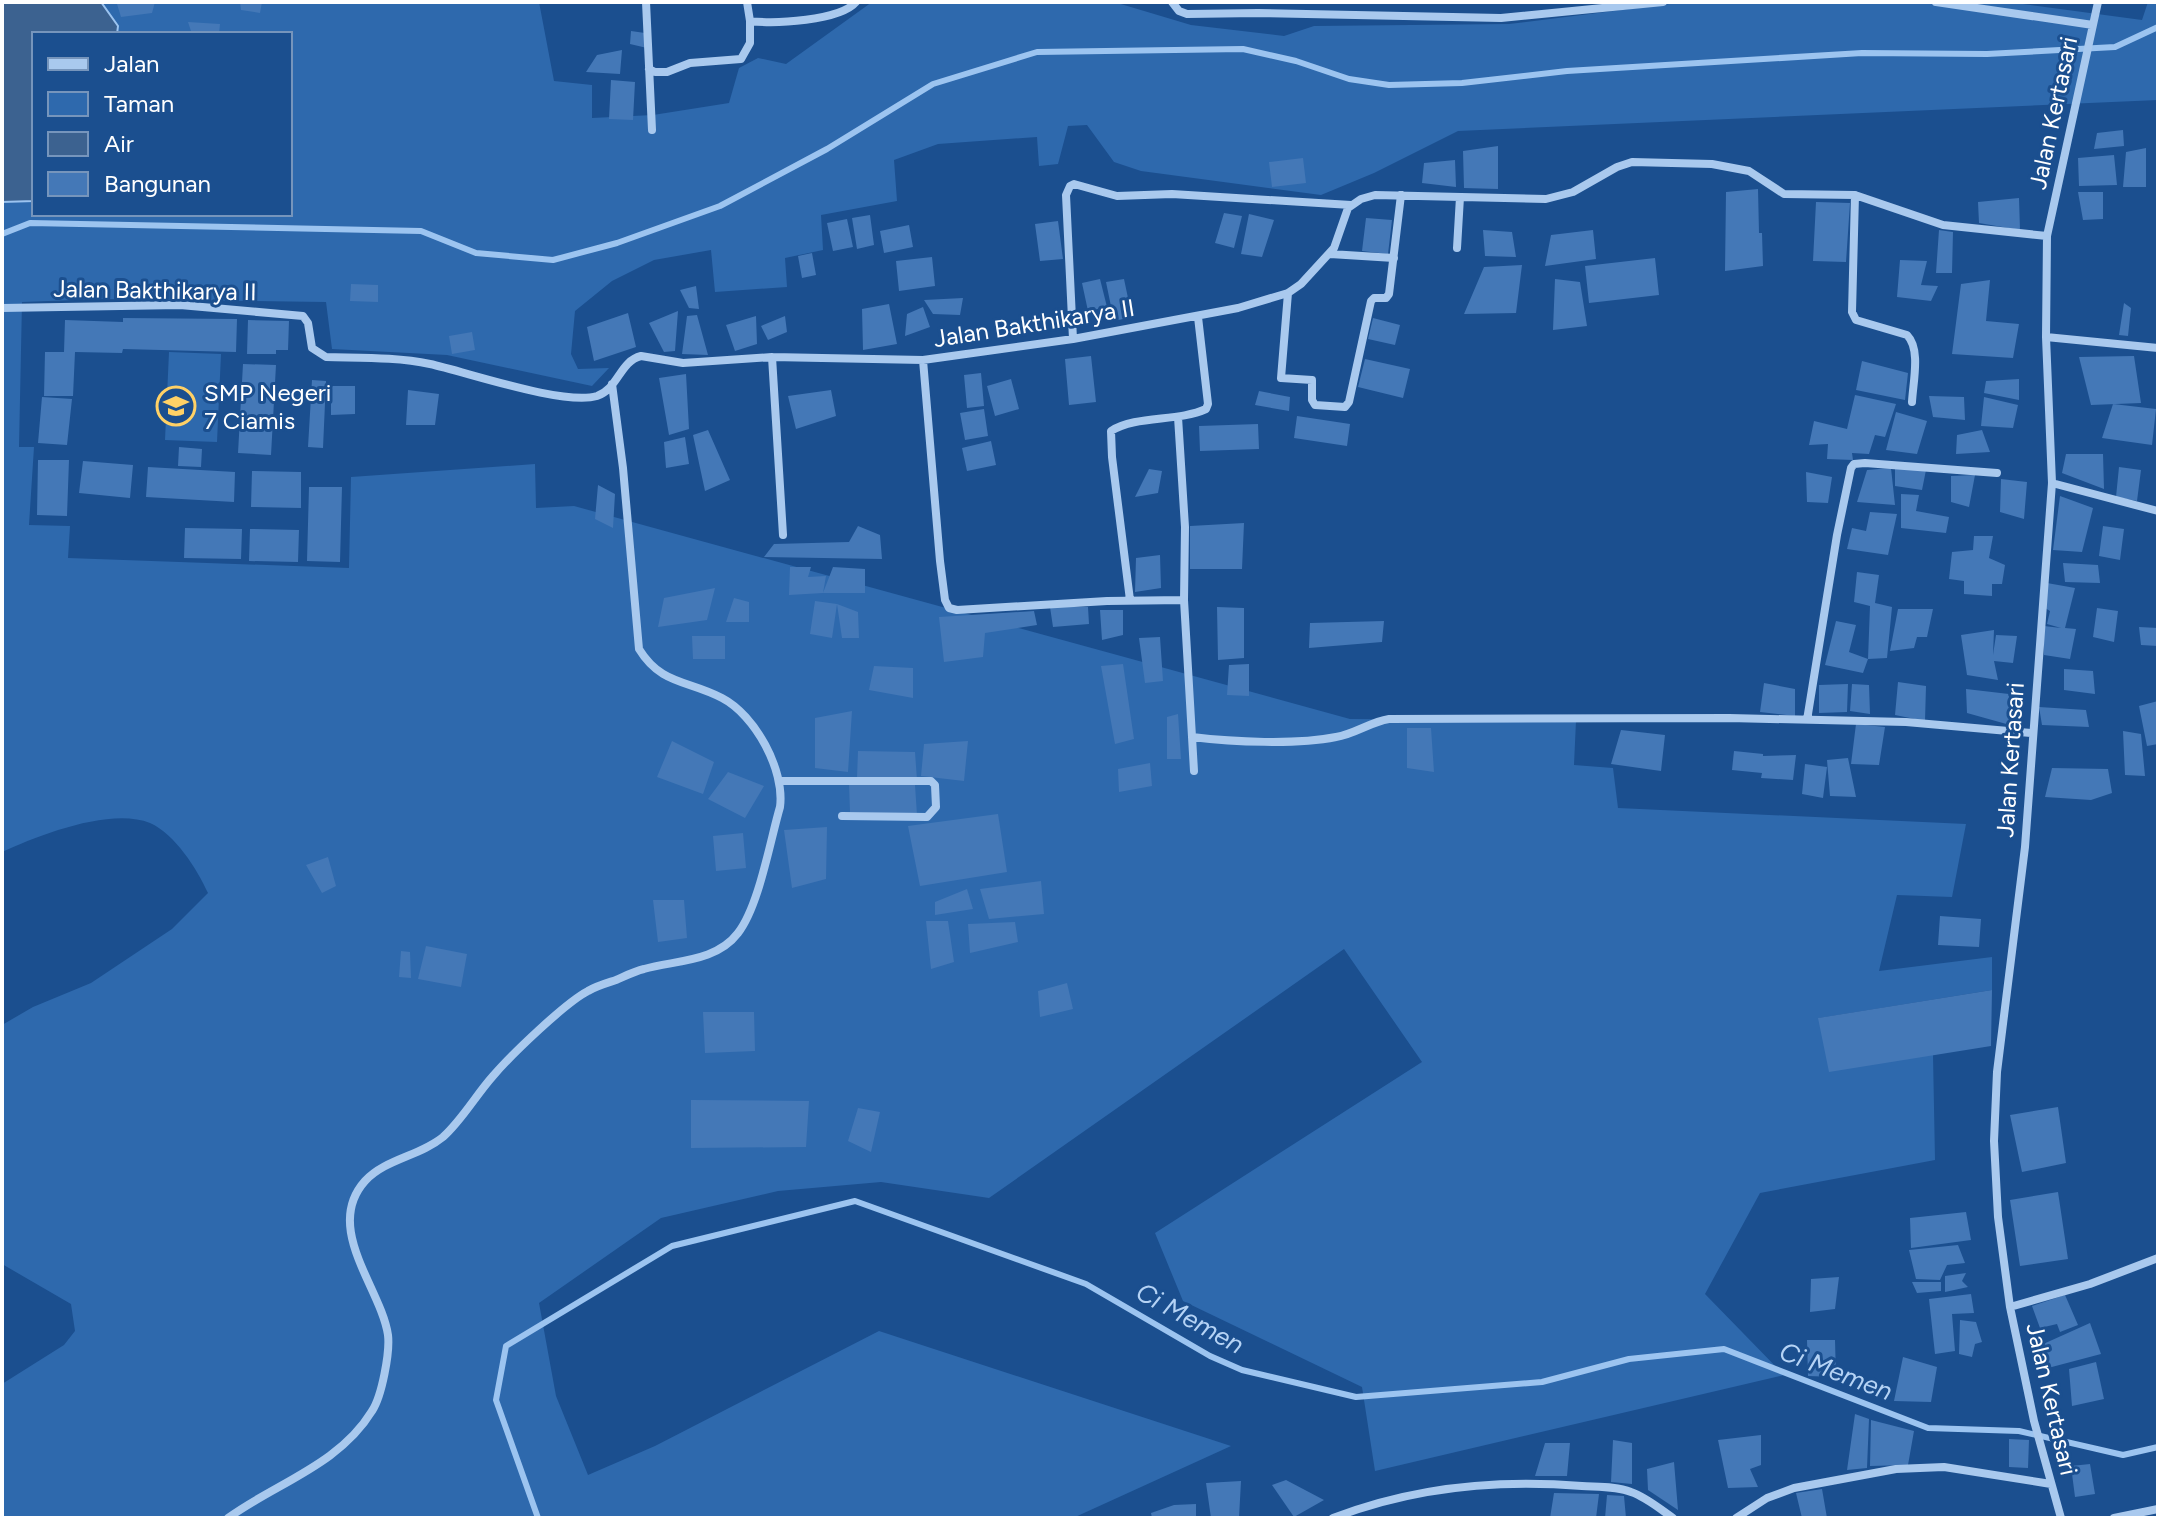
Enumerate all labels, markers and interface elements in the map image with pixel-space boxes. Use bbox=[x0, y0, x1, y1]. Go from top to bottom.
legend bbox=[32, 32, 292, 216]
street label: Jalan Kertasari bbox=[2023, 34, 2083, 192]
text: Jalan bbox=[104, 49, 160, 78]
text: Taman bbox=[104, 89, 174, 118]
text: Air bbox=[104, 129, 134, 158]
text: Bangunan bbox=[104, 169, 211, 198]
street label: Jalan Bakthikarya II bbox=[53, 274, 257, 306]
street label: Jalan Bakthikarya II bbox=[931, 293, 1137, 353]
place label: SMP Negeri 7 Ciamis bbox=[204, 378, 331, 435]
school or university icon: SMP Negeri 7 Ciamis bbox=[155, 385, 197, 427]
street label: Jalan Kertasari bbox=[1990, 681, 2030, 839]
water label: Ci Memen bbox=[1131, 1275, 1249, 1361]
street label: Jalan Kertasari bbox=[2020, 1320, 2084, 1478]
water label: Ci Memen bbox=[1775, 1335, 1897, 1407]

